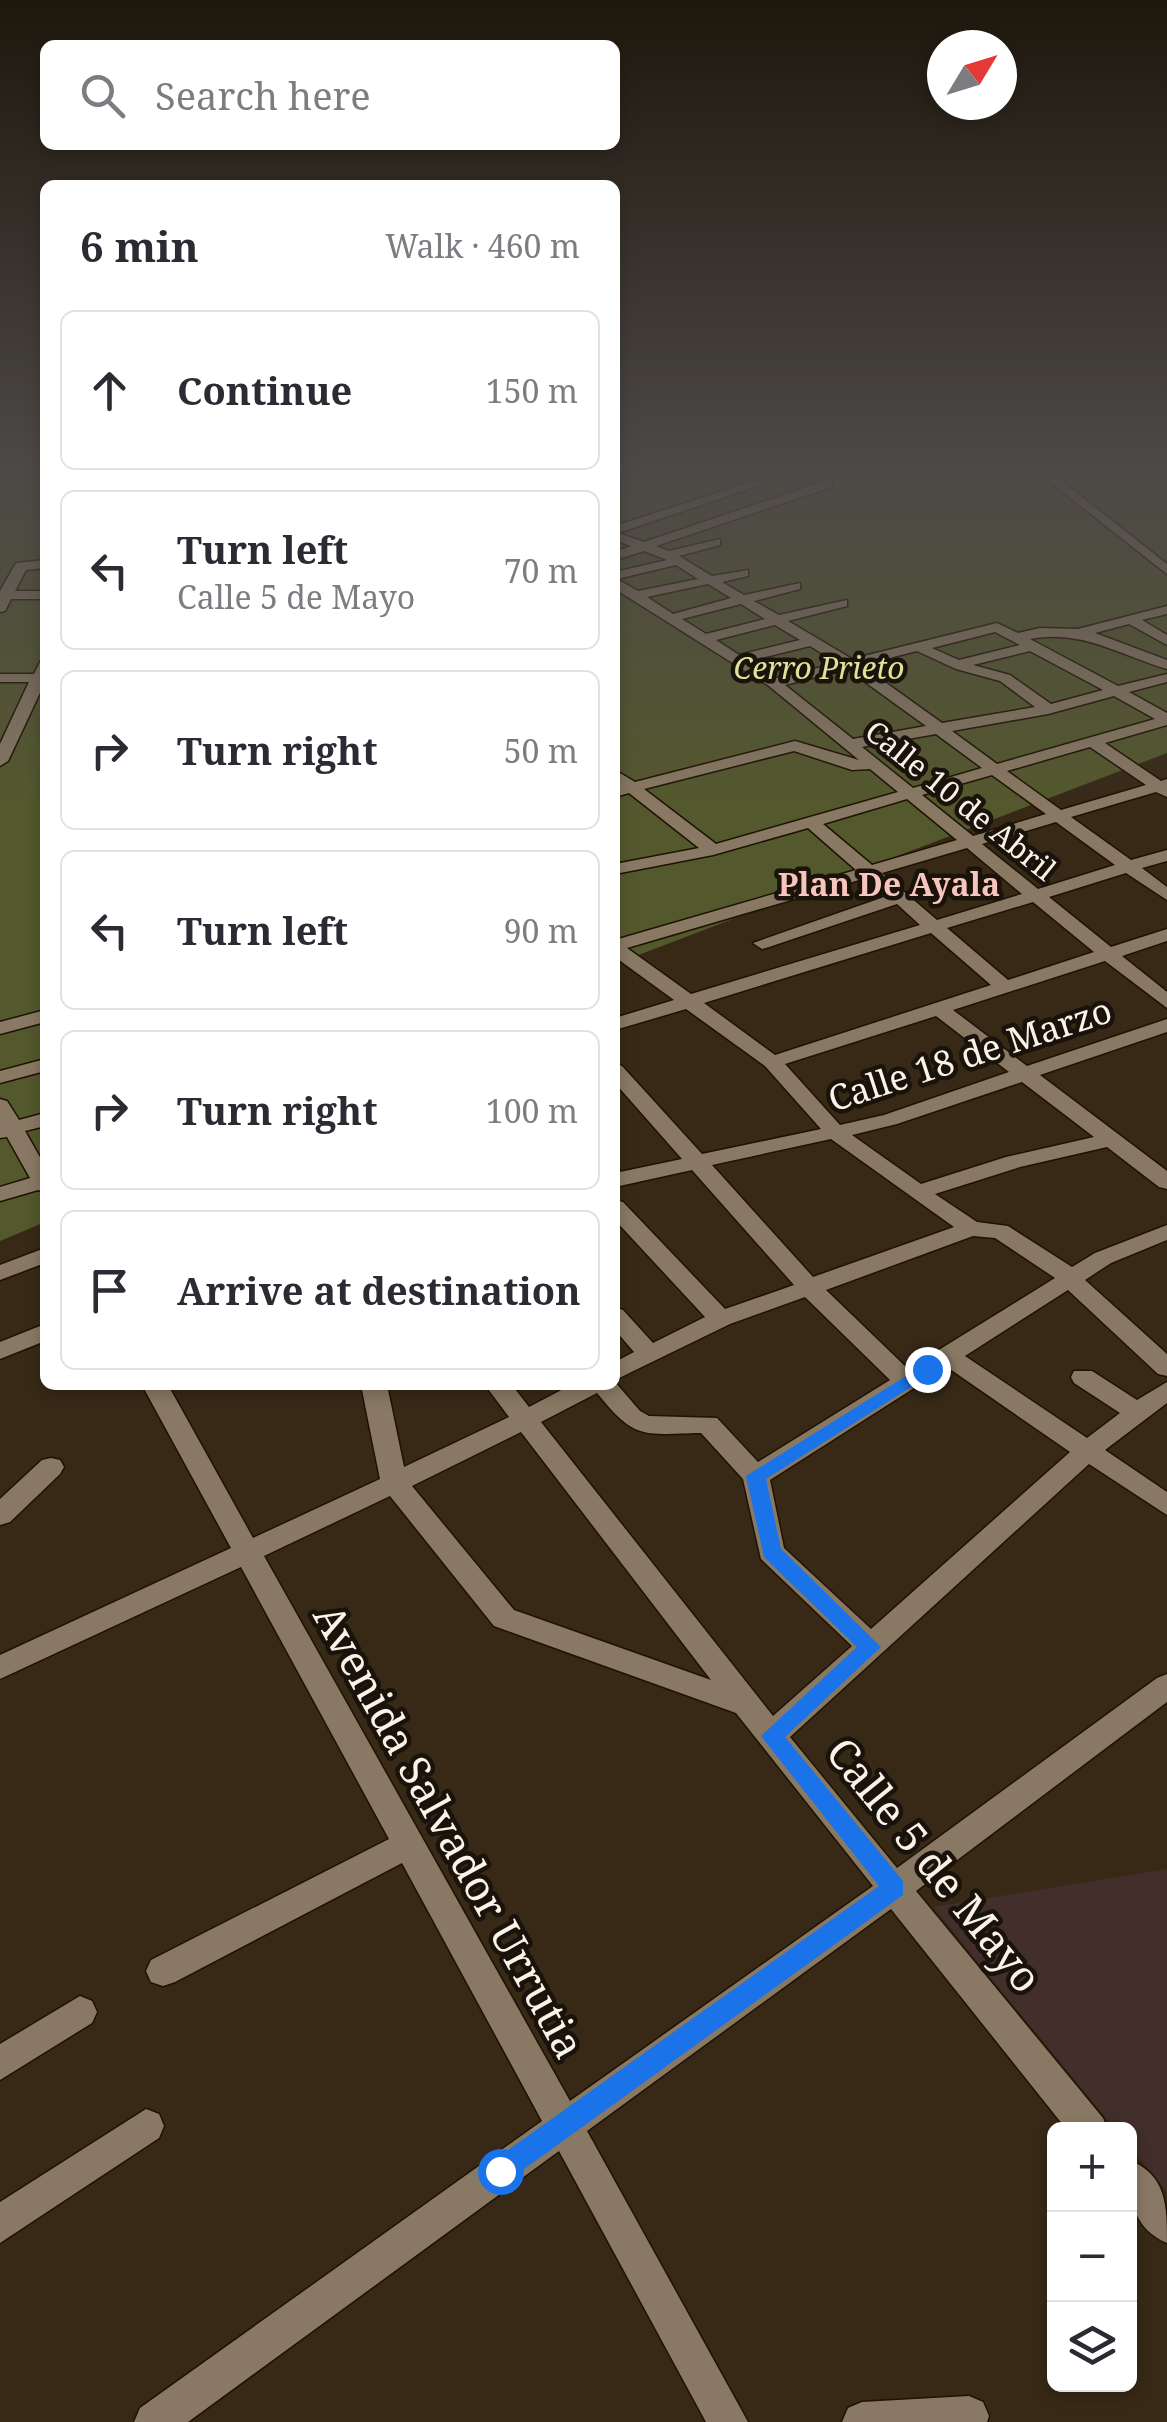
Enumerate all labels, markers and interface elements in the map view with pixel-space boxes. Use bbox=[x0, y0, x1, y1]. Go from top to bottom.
north arrow bbox=[927, 30, 1017, 120]
search box bbox=[40, 40, 620, 150]
icon: search bbox=[75, 68, 130, 123]
text: Search here bbox=[155, 69, 371, 121]
text: 6 min bbox=[80, 217, 199, 274]
text: Walk · 460 m bbox=[385, 224, 580, 267]
icon: ahead bbox=[82, 363, 137, 418]
text: Continue bbox=[177, 364, 352, 416]
text: 150 m bbox=[486, 369, 578, 412]
text: Turn left bbox=[177, 523, 348, 575]
icon: left bbox=[82, 543, 137, 598]
text: 70 m bbox=[504, 549, 578, 592]
text: Calle 5 de Mayo bbox=[177, 575, 415, 618]
park label: Cerro Prieto bbox=[734, 647, 904, 688]
street label: Calle 10 de Abril bbox=[857, 710, 1065, 889]
icon: right bbox=[82, 723, 137, 778]
text: Turn right bbox=[177, 724, 378, 776]
text: 50 m bbox=[504, 729, 578, 772]
district label: Plan De Ayala bbox=[778, 862, 1000, 905]
icon: left bbox=[82, 903, 137, 958]
text: Turn left bbox=[177, 904, 348, 956]
text: 90 m bbox=[504, 909, 578, 952]
street label: Calle 18 de Marzo bbox=[822, 986, 1117, 1122]
icon: right bbox=[82, 1083, 137, 1138]
text: Turn right bbox=[177, 1084, 378, 1136]
text: 100 m bbox=[486, 1089, 578, 1132]
icon: arrive bbox=[82, 1263, 137, 1318]
text: Arrive at destination bbox=[177, 1264, 581, 1316]
route end bbox=[905, 1347, 951, 1393]
street label: Avenida Salvador Urrutia bbox=[301, 1593, 599, 2068]
street label: Calle 5 de Mayo bbox=[815, 1725, 1056, 2003]
map controls bbox=[1047, 2122, 1137, 2392]
button: + bbox=[1047, 2122, 1137, 2212]
route start bbox=[478, 2149, 524, 2195]
button: − bbox=[1047, 2212, 1137, 2302]
button: layers bbox=[1047, 2302, 1137, 2392]

